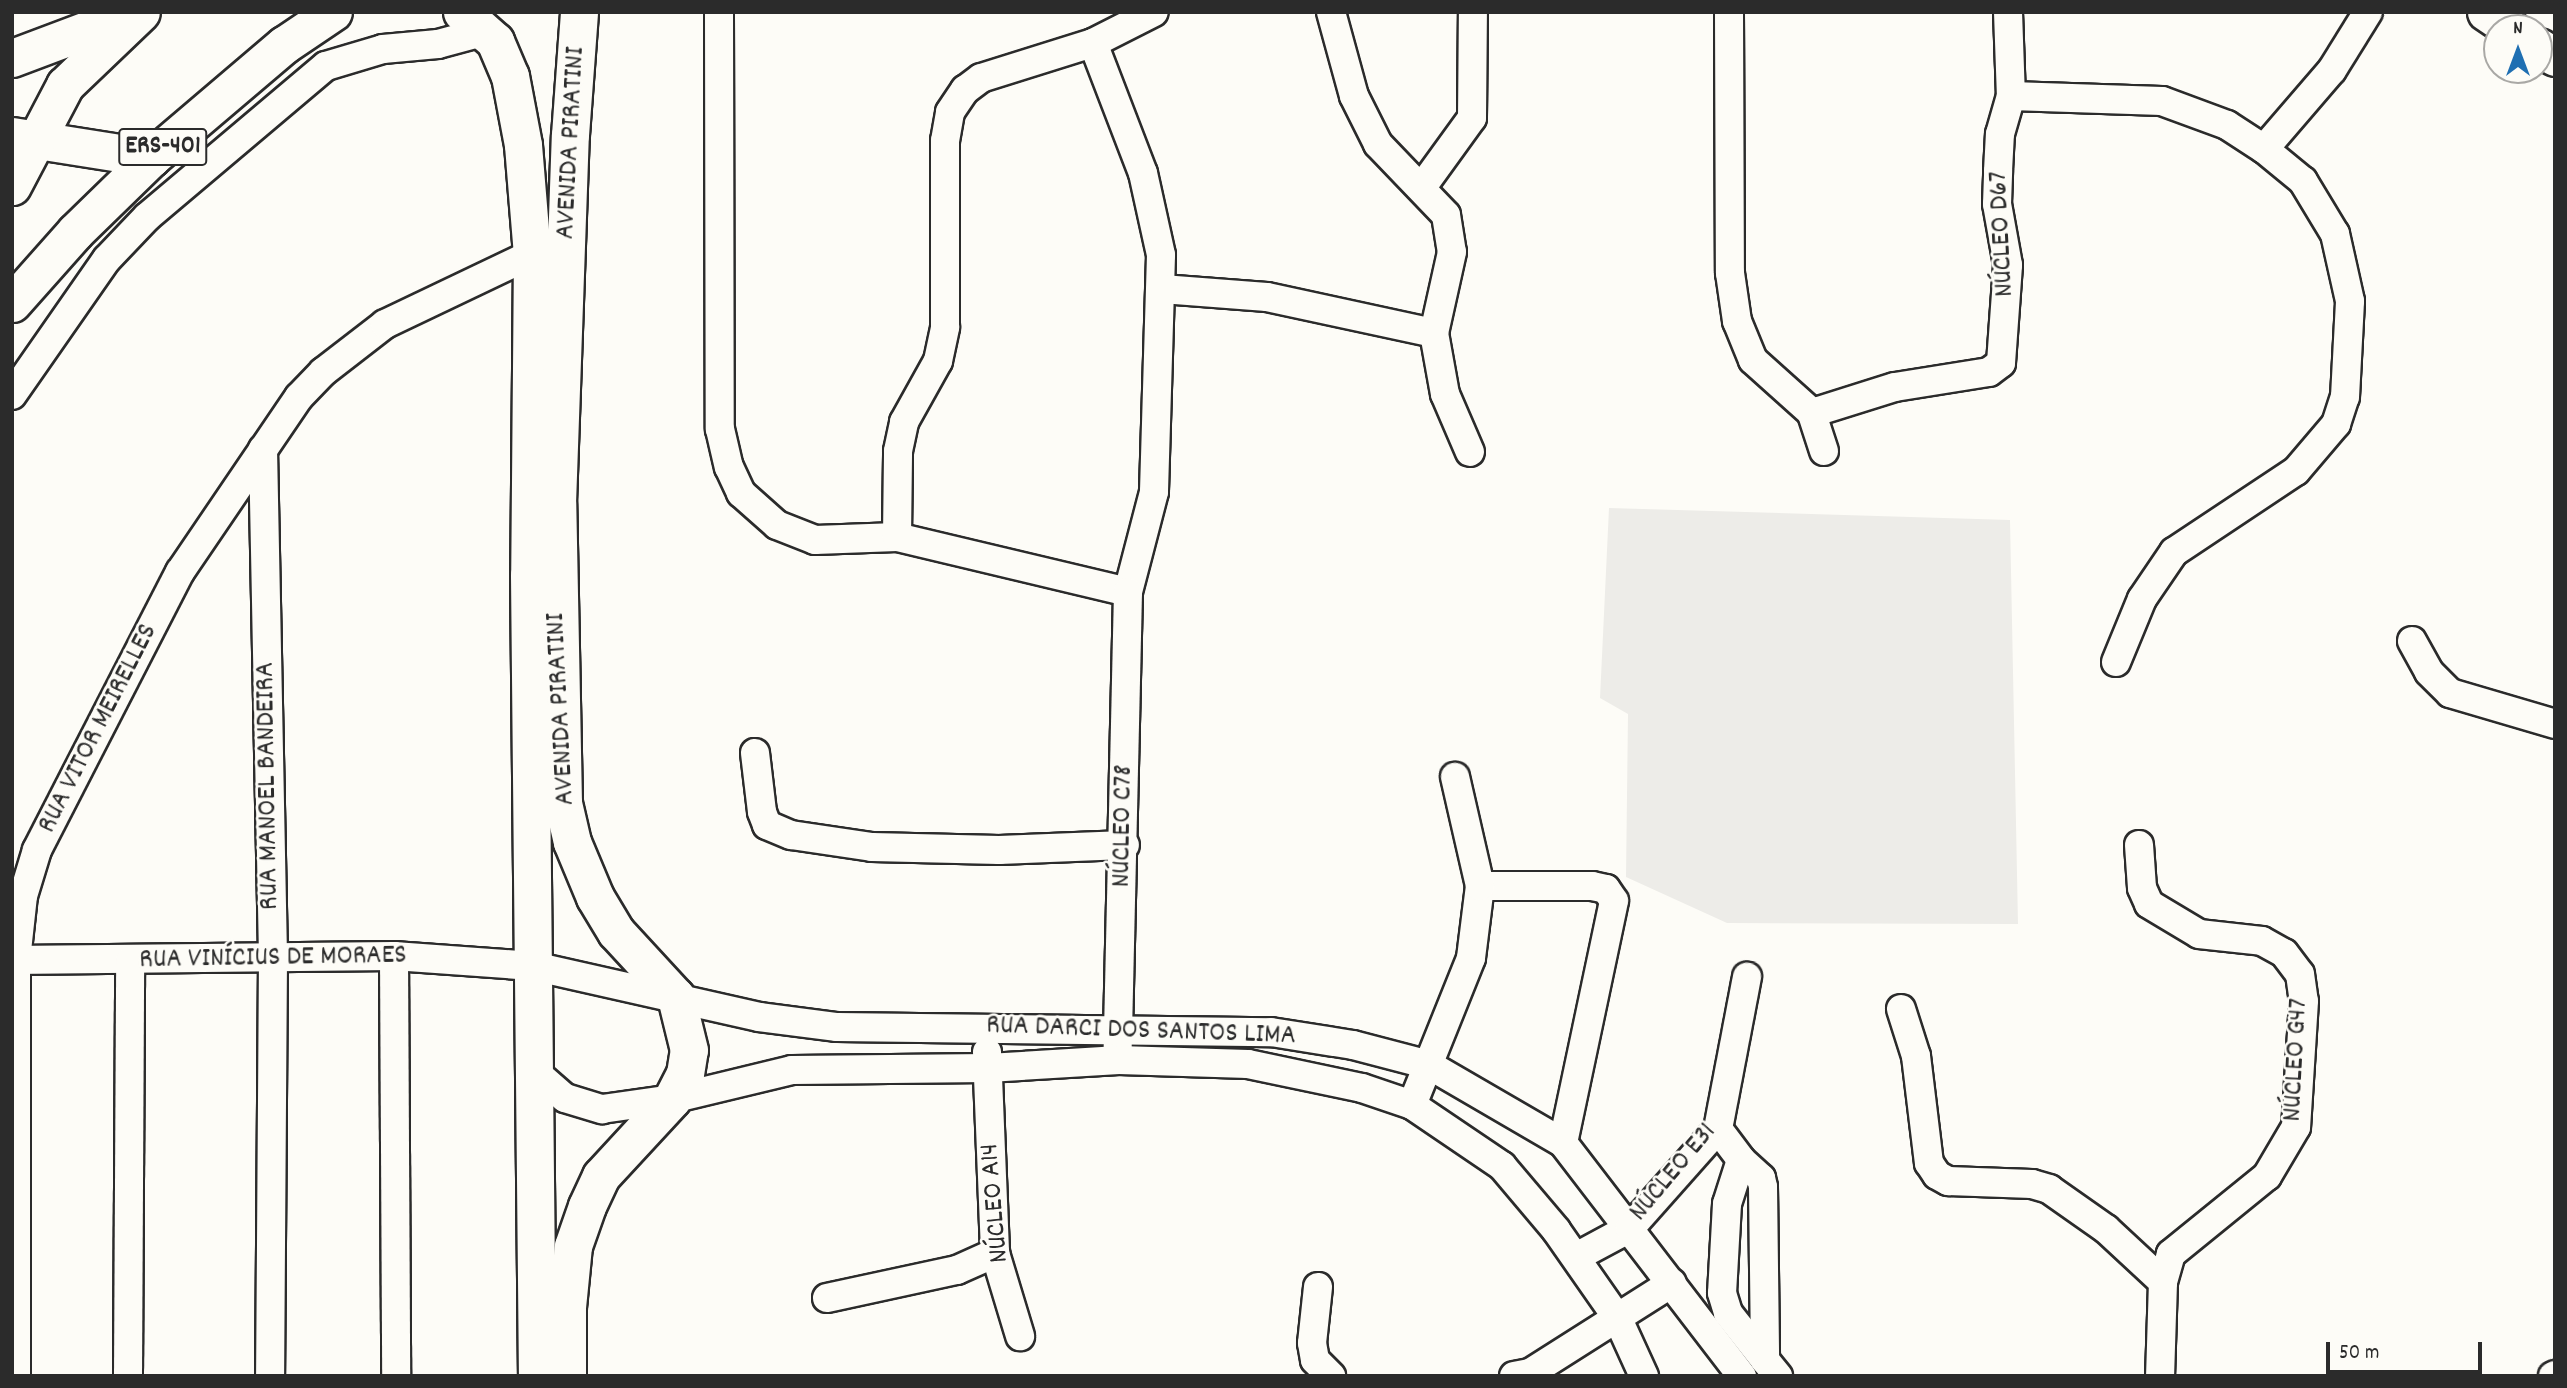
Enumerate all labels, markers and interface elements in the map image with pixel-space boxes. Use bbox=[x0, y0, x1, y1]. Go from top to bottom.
north arrow bbox=[2483, 14, 2553, 84]
text: N bbox=[2513, 16, 2523, 43]
street label: AVENIDA PIRATINI bbox=[550, 46, 594, 240]
road number: ERS-401 bbox=[118, 124, 208, 170]
street label: NÚCLEO D67 bbox=[1983, 170, 2023, 298]
street label: AVENIDA PIRATINI bbox=[540, 612, 584, 806]
street label: RUA VITOR MEIRELLES bbox=[32, 619, 166, 839]
street label: RUA MANOEL BANDEIRA bbox=[250, 662, 288, 910]
street label: NÚCLEO C78 bbox=[1106, 764, 1142, 888]
street label: RUA VINÍCIUS DE MORAES bbox=[139, 940, 407, 978]
street label: NÚCLEO G47 bbox=[2277, 997, 2317, 1123]
street label: RUA DARCI DOS SANTOS LIMA bbox=[986, 1010, 1296, 1054]
street label: NÚCLEO E31 bbox=[1623, 1117, 1725, 1229]
street label: NÚCLEO A14 bbox=[974, 1142, 1018, 1264]
scale bar bbox=[2329, 1328, 2485, 1372]
text: 50 m bbox=[2339, 1339, 2379, 1369]

